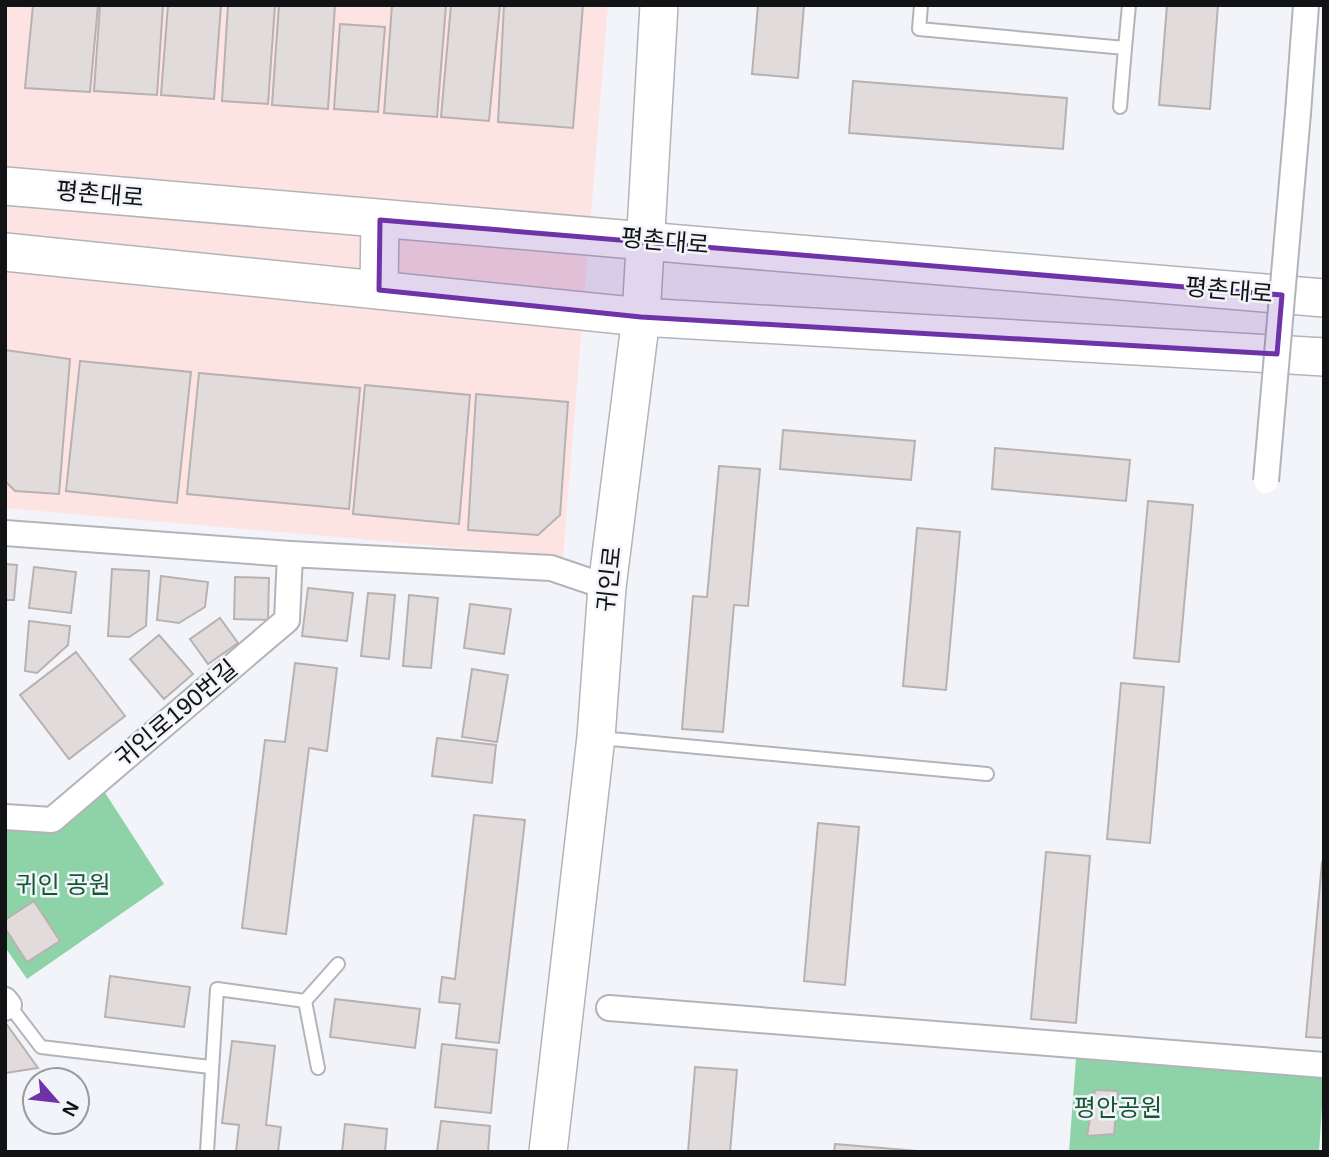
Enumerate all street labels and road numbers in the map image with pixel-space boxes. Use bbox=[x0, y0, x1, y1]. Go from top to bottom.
street label: 평촌대로 bbox=[55, 177, 145, 211]
street label: 평촌대로 bbox=[620, 224, 710, 258]
street label: 평촌대로 bbox=[1184, 273, 1274, 307]
street label: 귀인로 bbox=[592, 545, 626, 613]
street label: 귀인로190번길 bbox=[110, 654, 242, 772]

